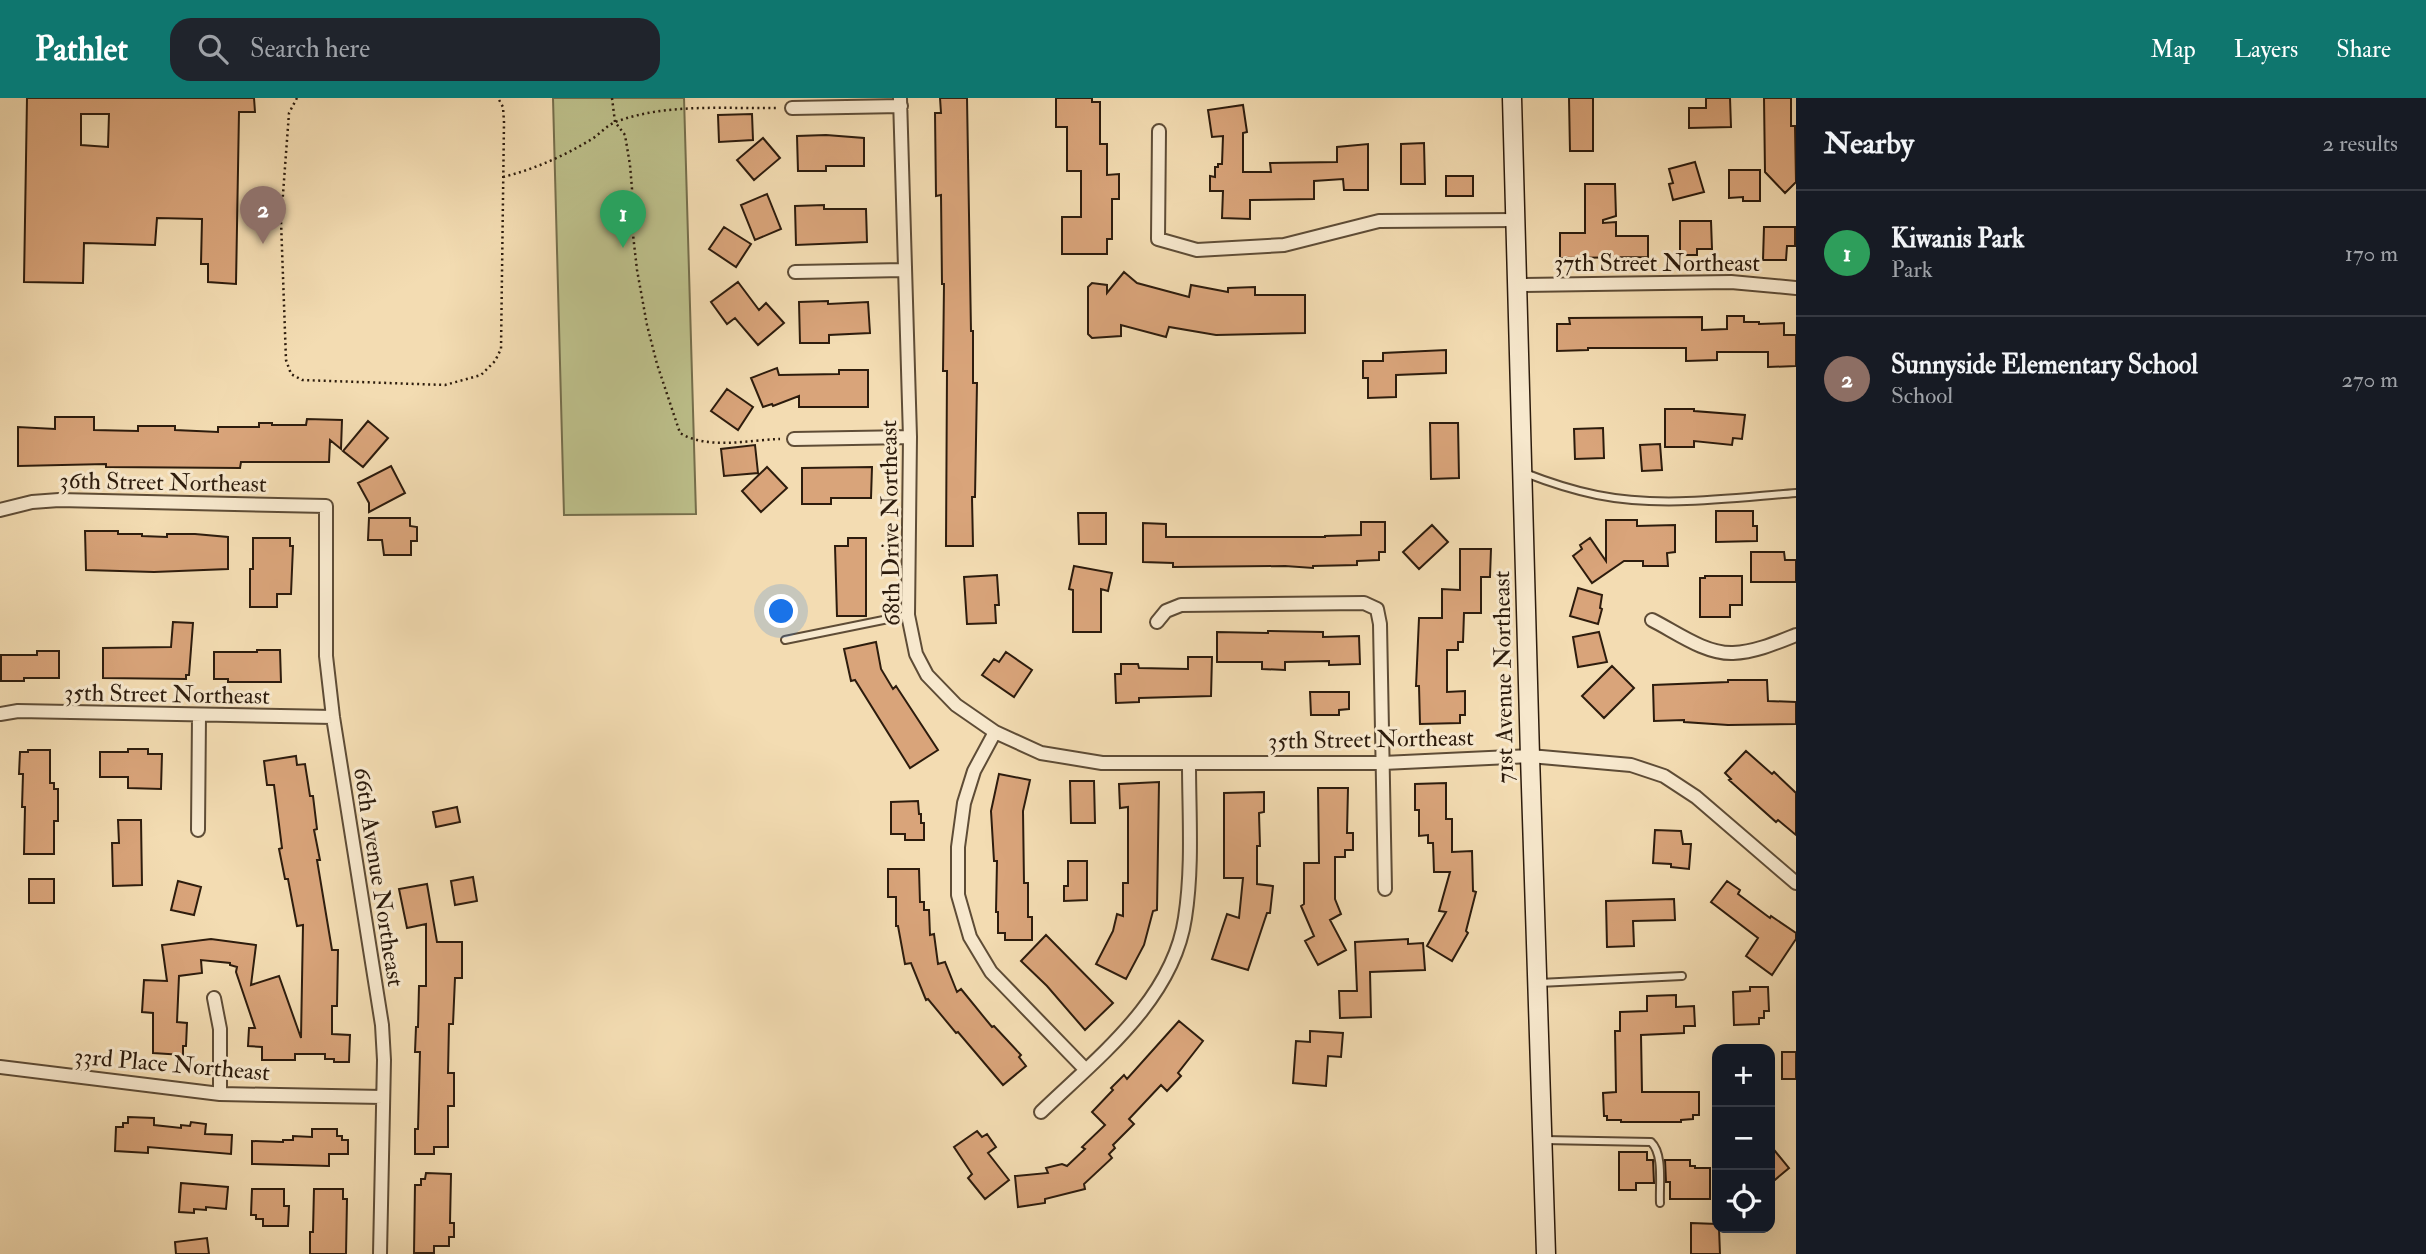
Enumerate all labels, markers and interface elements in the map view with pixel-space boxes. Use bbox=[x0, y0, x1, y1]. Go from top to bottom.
search box bbox=[170, 18, 660, 81]
text: Pathlet bbox=[35, 29, 128, 70]
icon: search bbox=[194, 30, 232, 68]
text: Search here bbox=[250, 33, 370, 65]
text: Map bbox=[2151, 34, 2196, 65]
text: Layers bbox=[2234, 34, 2298, 65]
text: Share bbox=[2336, 34, 2391, 65]
text: Nearby bbox=[1824, 125, 1914, 162]
text: 2 results bbox=[2323, 129, 2398, 158]
pin: 2 bbox=[240, 186, 286, 244]
pin: 1 bbox=[600, 190, 646, 248]
text: Kiwanis Park bbox=[1891, 223, 2025, 255]
text: 1 bbox=[1843, 239, 1851, 268]
text: 170 m bbox=[2345, 239, 2398, 268]
street label: 37th Street Northeast bbox=[1554, 248, 1760, 279]
text: Park bbox=[1891, 255, 1933, 284]
text: Sunnyside Elementary School bbox=[1891, 349, 2198, 381]
text: 2 bbox=[1841, 365, 1853, 394]
text: 270 m bbox=[2341, 365, 2398, 394]
text: School bbox=[1891, 381, 1953, 410]
street label: 68th Drive Northeast bbox=[873, 419, 908, 626]
street label: 36th Street Northeast bbox=[59, 465, 267, 500]
street label: 71st Avenue Northeast bbox=[1486, 570, 1521, 784]
your location bbox=[764, 594, 798, 628]
street label: 35th Street Northeast bbox=[64, 677, 270, 712]
street label: 35th Street Northeast bbox=[1268, 722, 1474, 757]
street label: 66th Avenue Northeast bbox=[346, 765, 411, 989]
street label: 33rd Place Northeast bbox=[73, 1040, 271, 1089]
map controls bbox=[1712, 1044, 1775, 1233]
button: + bbox=[1712, 1044, 1775, 1107]
button: − bbox=[1712, 1107, 1775, 1170]
button: locate bbox=[1712, 1170, 1775, 1233]

